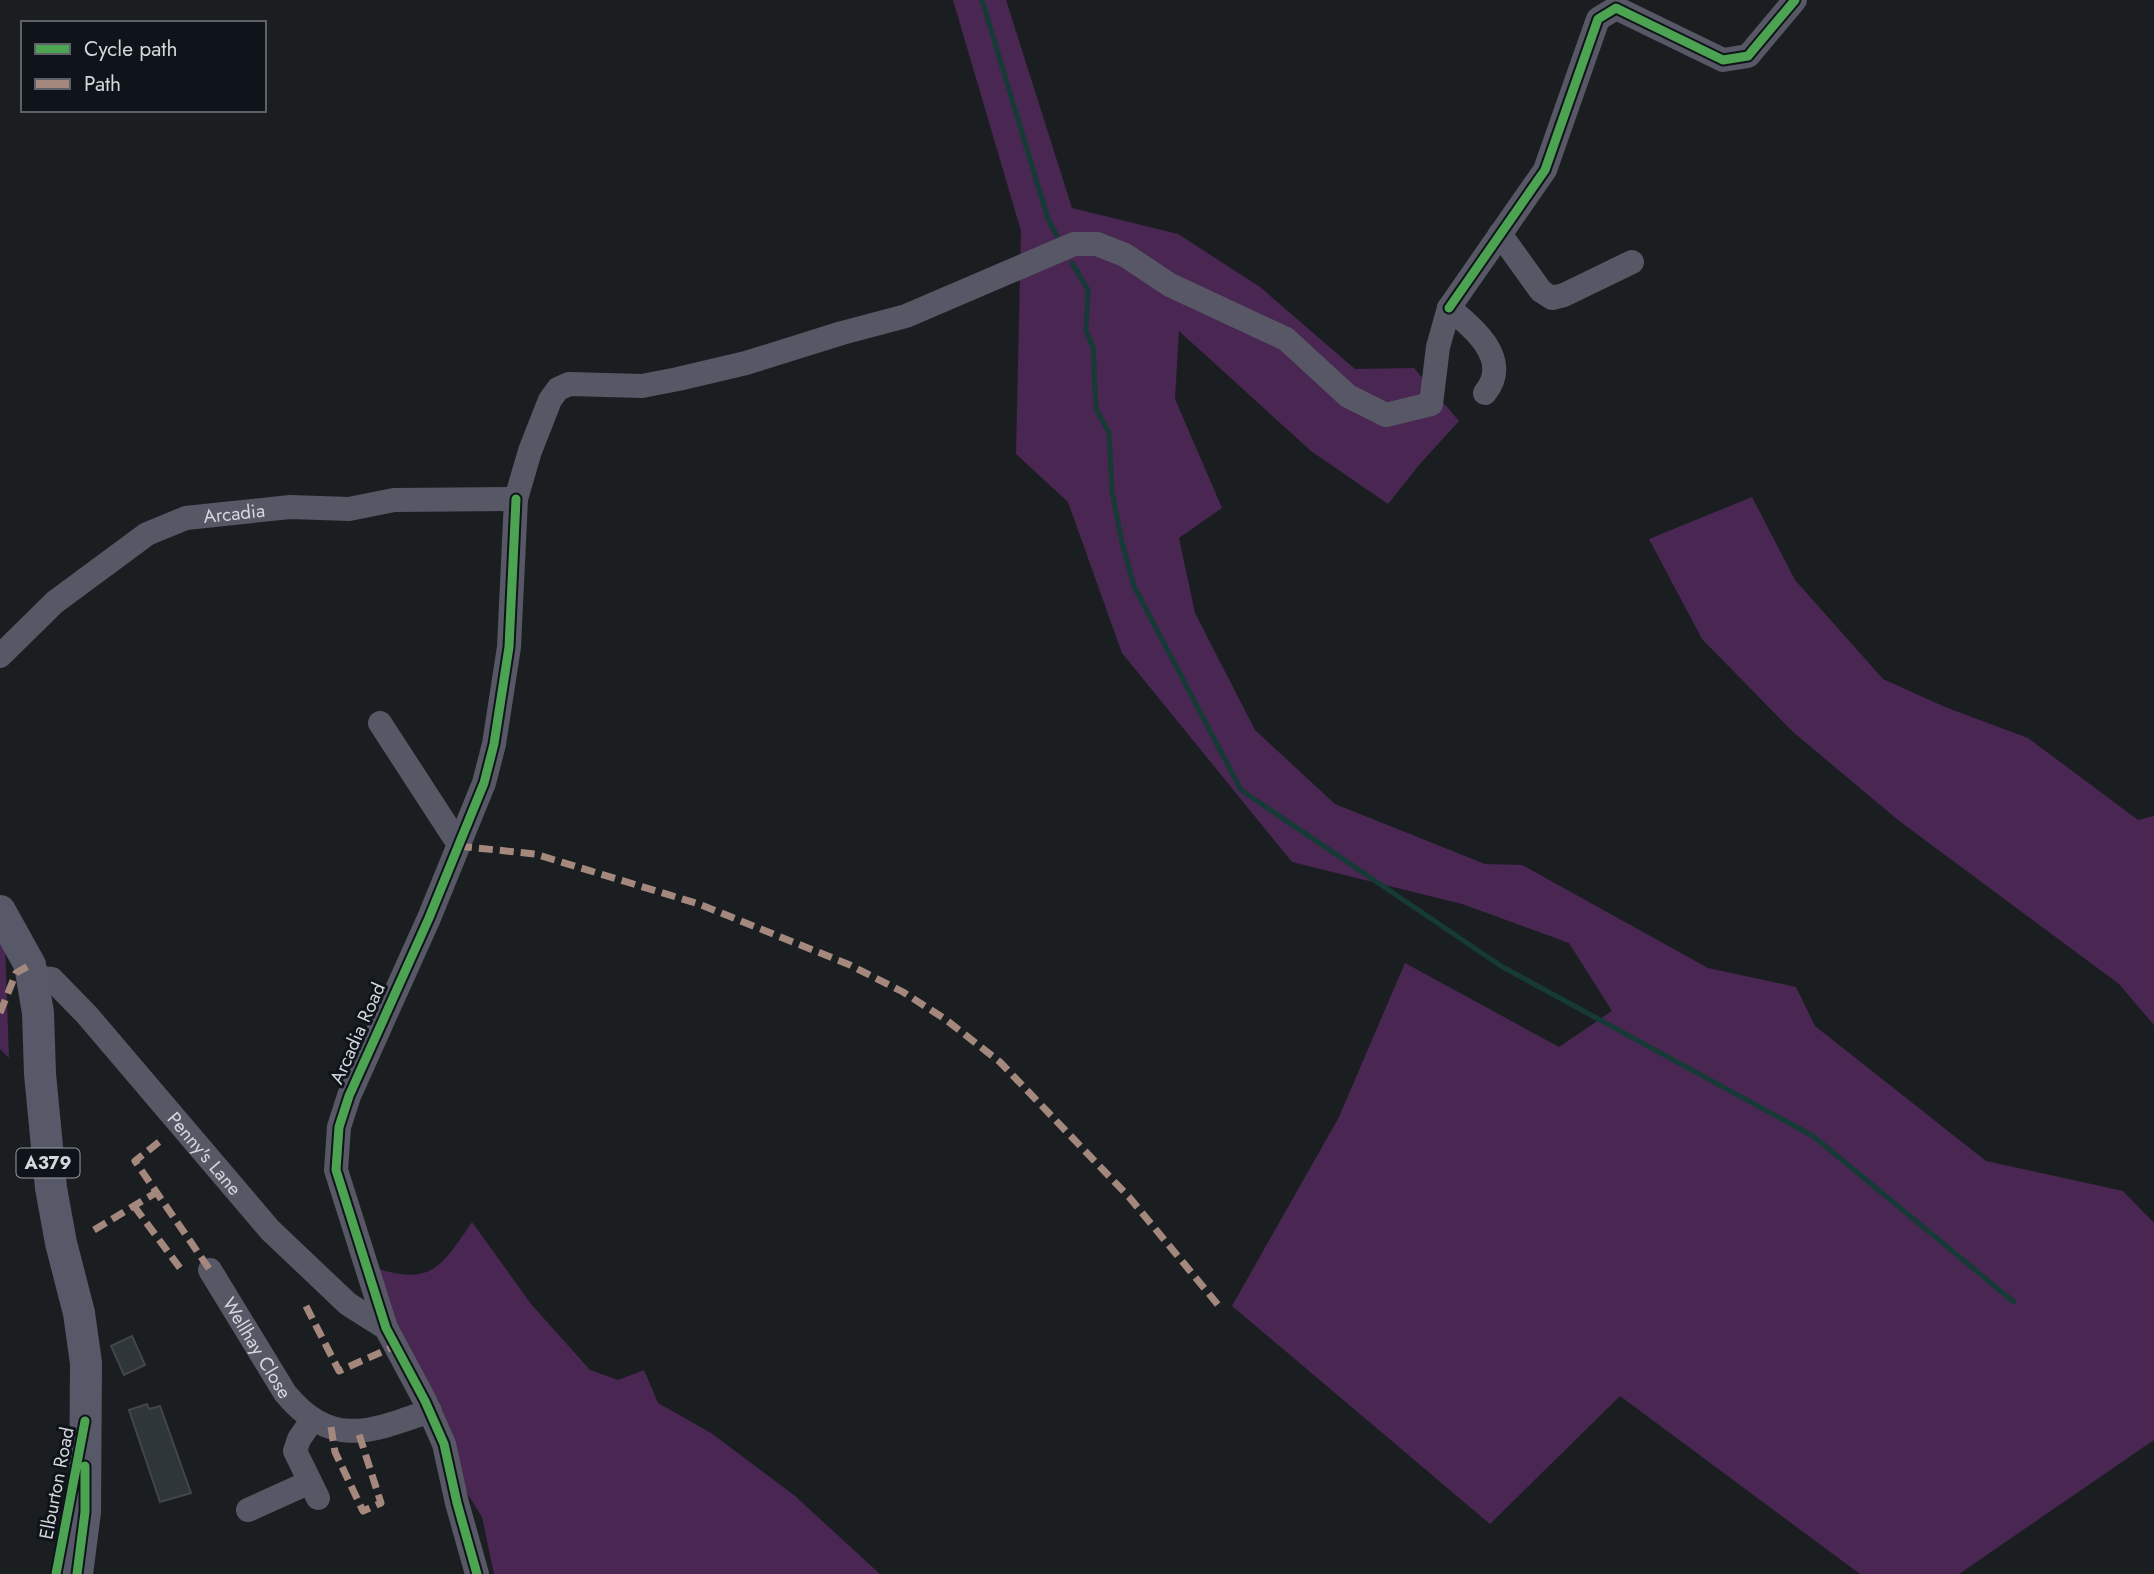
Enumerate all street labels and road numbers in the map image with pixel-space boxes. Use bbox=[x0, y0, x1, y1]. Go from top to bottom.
street label: Arcadia bbox=[202, 497, 266, 530]
street label: Arcadia Road bbox=[323, 978, 392, 1088]
street label: Penny's Lane bbox=[161, 1106, 248, 1202]
road number: A379 bbox=[16, 1148, 80, 1178]
street label: Wellhay Close bbox=[216, 1292, 298, 1404]
street label: Elburton Road bbox=[32, 1425, 81, 1541]

